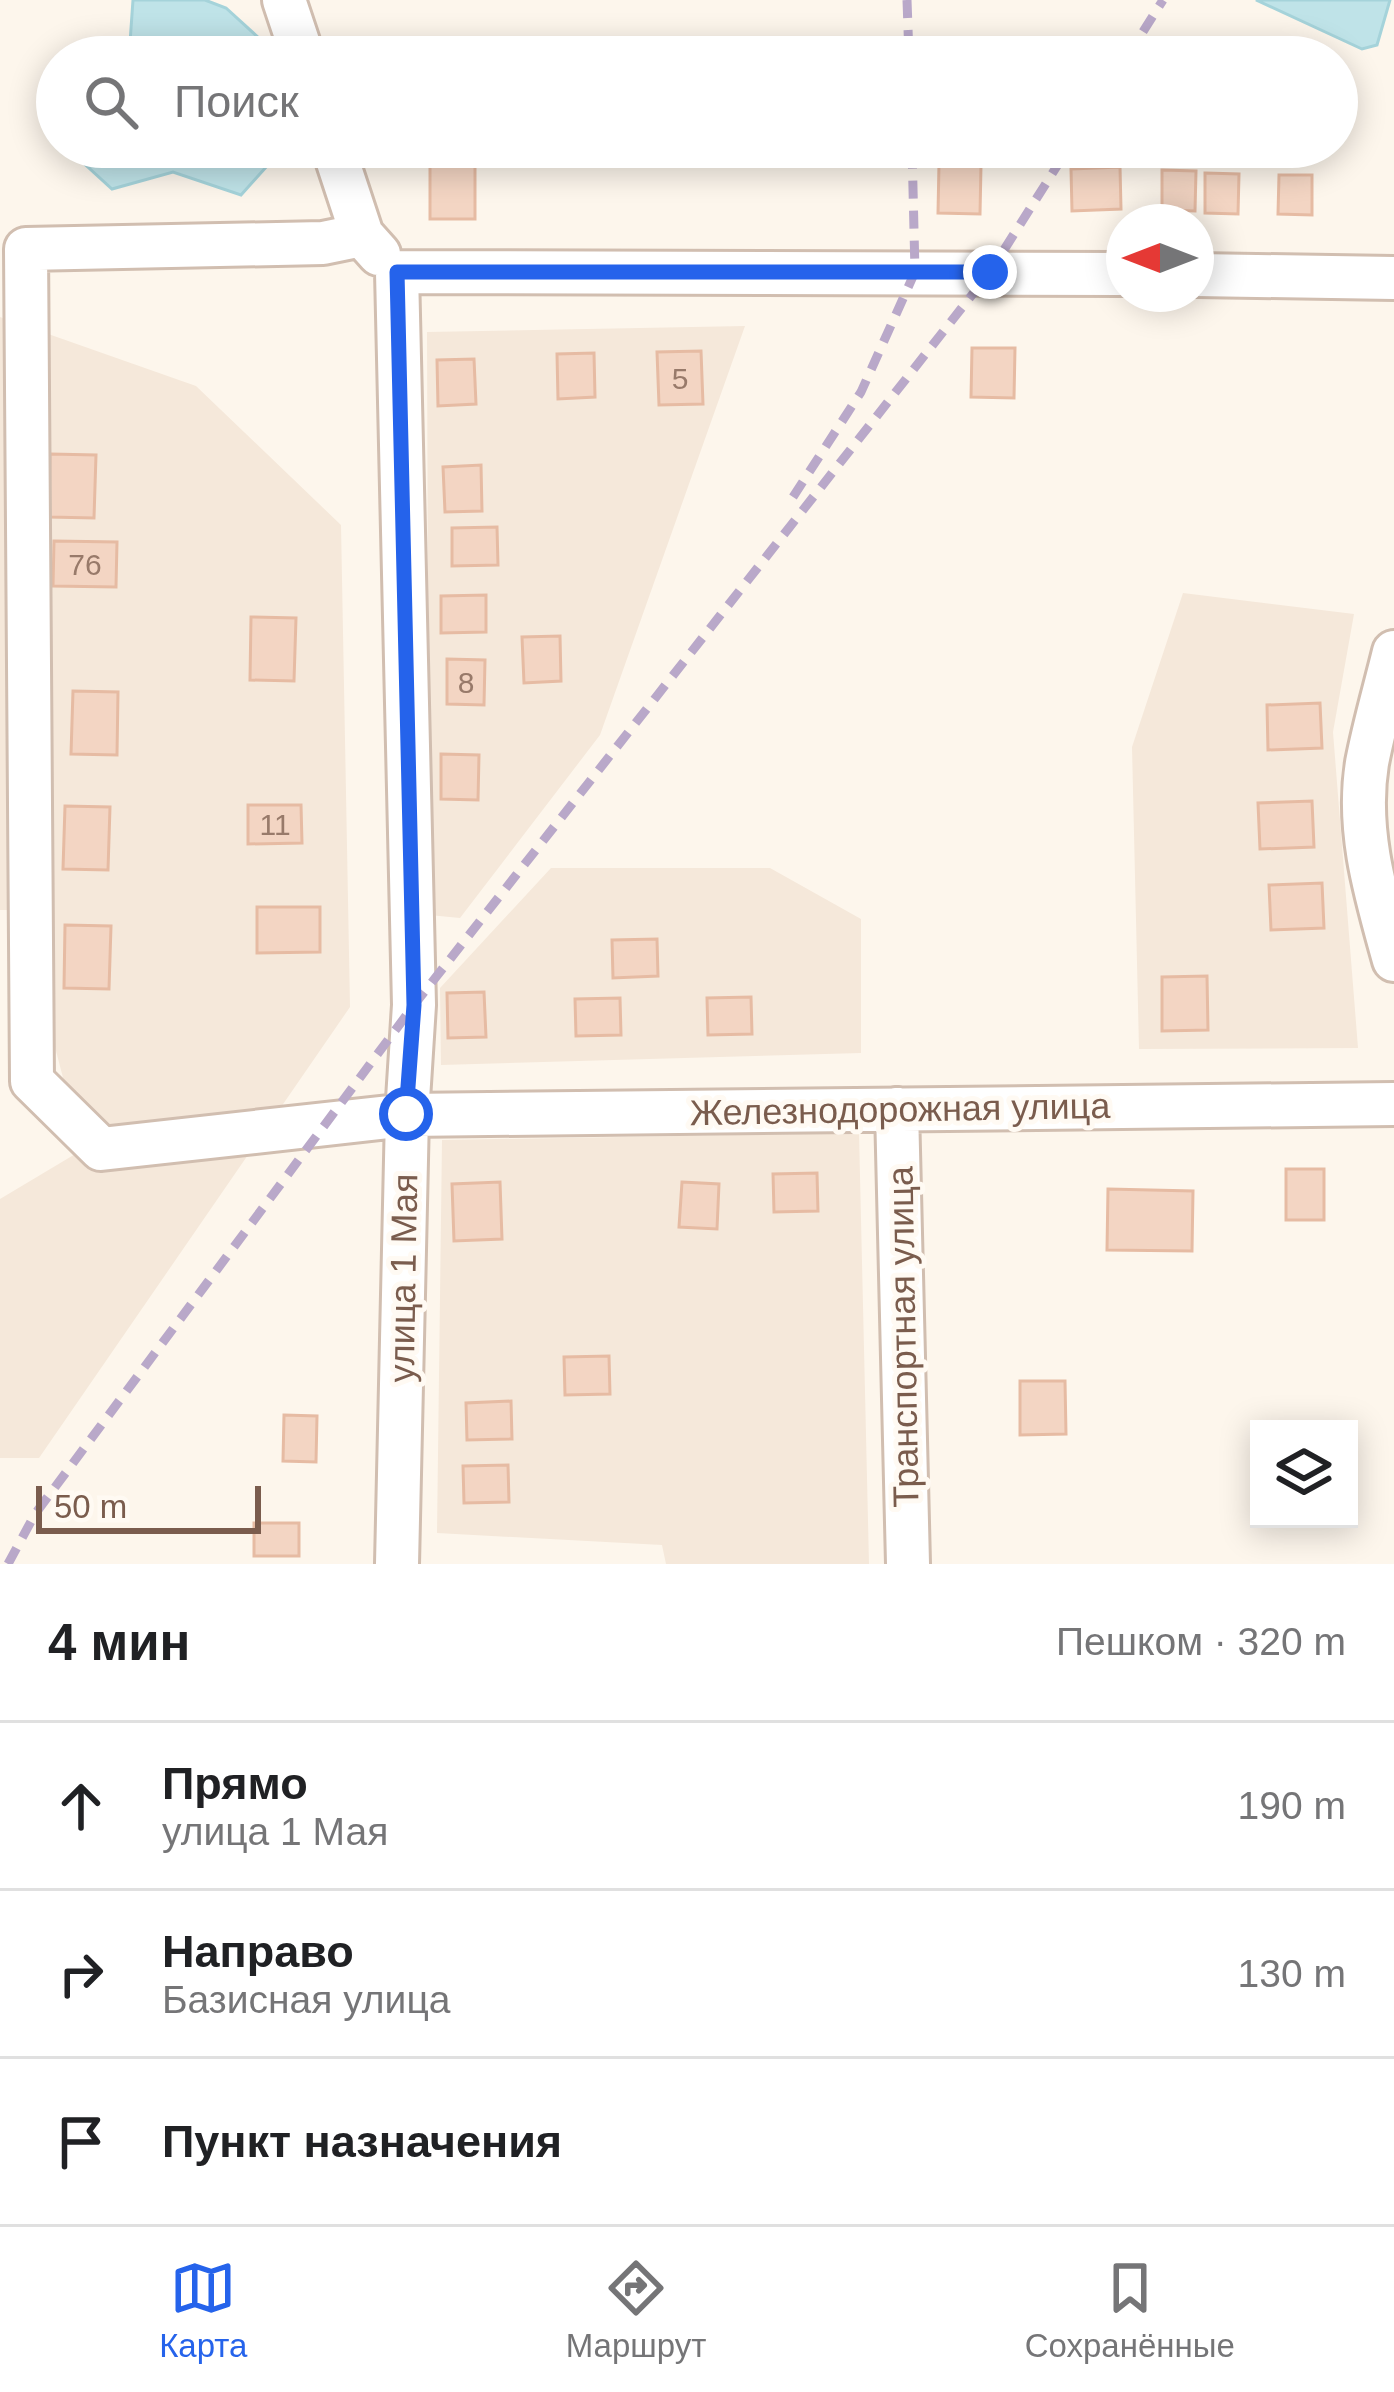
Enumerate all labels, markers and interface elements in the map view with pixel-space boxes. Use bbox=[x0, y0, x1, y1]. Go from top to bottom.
search box bbox=[36, 36, 1358, 168]
icon: search bbox=[78, 69, 144, 135]
text: Поиск bbox=[174, 76, 299, 127]
north arrow bbox=[1106, 204, 1214, 312]
route end bbox=[963, 245, 1017, 299]
house number: 5 bbox=[672, 362, 688, 395]
house number: 76 bbox=[68, 548, 102, 581]
house number: 8 bbox=[458, 666, 474, 699]
house number: 11 bbox=[259, 808, 291, 841]
street label: Железнодорожная улица bbox=[689, 1085, 1112, 1133]
route start bbox=[379, 1087, 433, 1141]
street label: Транспортная улица bbox=[880, 1165, 926, 1508]
street label: улица 1 Мая bbox=[381, 1173, 425, 1383]
map controls bbox=[1250, 1420, 1358, 1528]
button: layers bbox=[1250, 1420, 1358, 1528]
scale bar bbox=[36, 1480, 261, 1533]
text: 50 m bbox=[54, 1488, 127, 1525]
text: 4 мин bbox=[48, 1614, 190, 1671]
text: Пешком · 320 m bbox=[1056, 1620, 1346, 1663]
text: Прямо bbox=[162, 1758, 308, 1809]
icon: ahead bbox=[48, 1773, 114, 1839]
text: 190 m bbox=[1238, 1784, 1346, 1827]
text: улица 1 Мая bbox=[162, 1810, 388, 1853]
text: Направо bbox=[162, 1926, 354, 1977]
icon: right bbox=[48, 1941, 114, 2007]
text: 130 m bbox=[1238, 1952, 1346, 1995]
text: Базисная улица bbox=[162, 1978, 450, 2021]
icon: arrive bbox=[48, 2109, 114, 2175]
text: Пункт назначения bbox=[162, 2116, 562, 2167]
tab: Карта bbox=[159, 2255, 247, 2365]
tab: Маршрут bbox=[566, 2255, 706, 2365]
tab: Сохранённые bbox=[1025, 2255, 1235, 2365]

